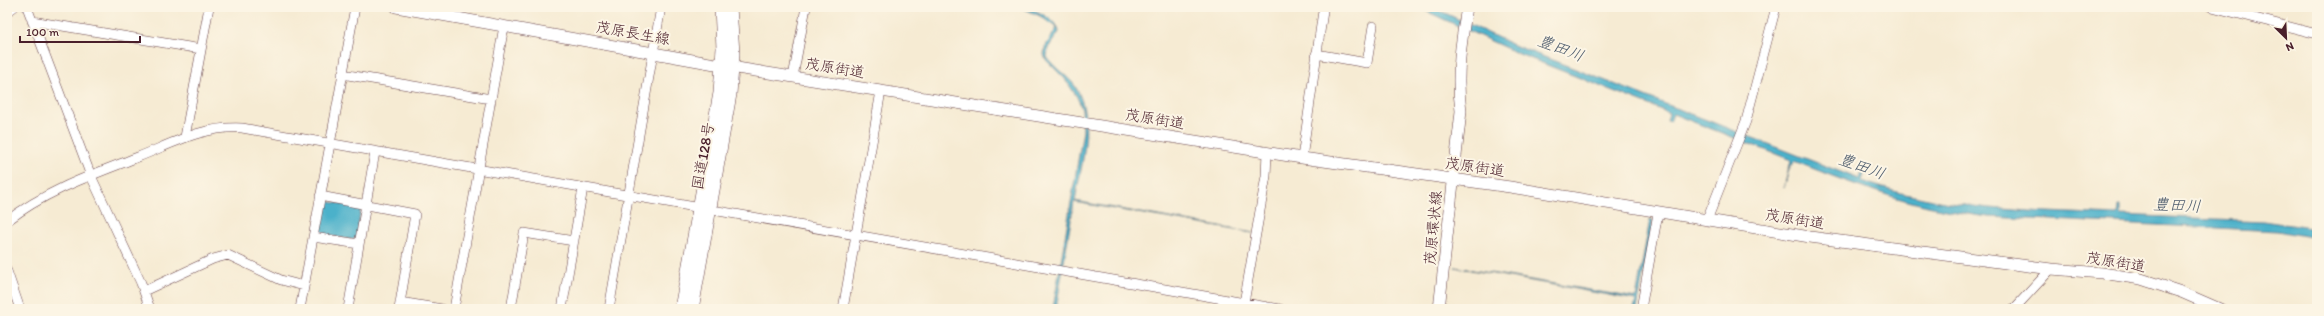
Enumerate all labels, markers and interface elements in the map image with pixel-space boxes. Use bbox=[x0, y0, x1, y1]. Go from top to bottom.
scale bar bbox=[20, 18, 140, 44]
street label: 茂原長生線 bbox=[594, 18, 672, 48]
north arrow bbox=[2266, 18, 2306, 58]
text: 100 m bbox=[26, 25, 59, 39]
water label: 豊田川 bbox=[1535, 31, 1587, 65]
text: N bbox=[2284, 39, 2296, 54]
street label: 茂原街道 bbox=[804, 54, 866, 82]
street label: 茂原街道 bbox=[1124, 105, 1186, 133]
street label: 国道128号 bbox=[688, 121, 718, 191]
water label: 豊田川 bbox=[1836, 149, 1888, 183]
street label: 茂原街道 bbox=[1444, 154, 1506, 180]
street label: 茂原環状線 bbox=[1421, 190, 1445, 266]
water label: 豊田川 bbox=[2153, 194, 2201, 216]
street label: 茂原街道 bbox=[1764, 205, 1826, 233]
street label: 茂原街道 bbox=[2085, 248, 2147, 276]

